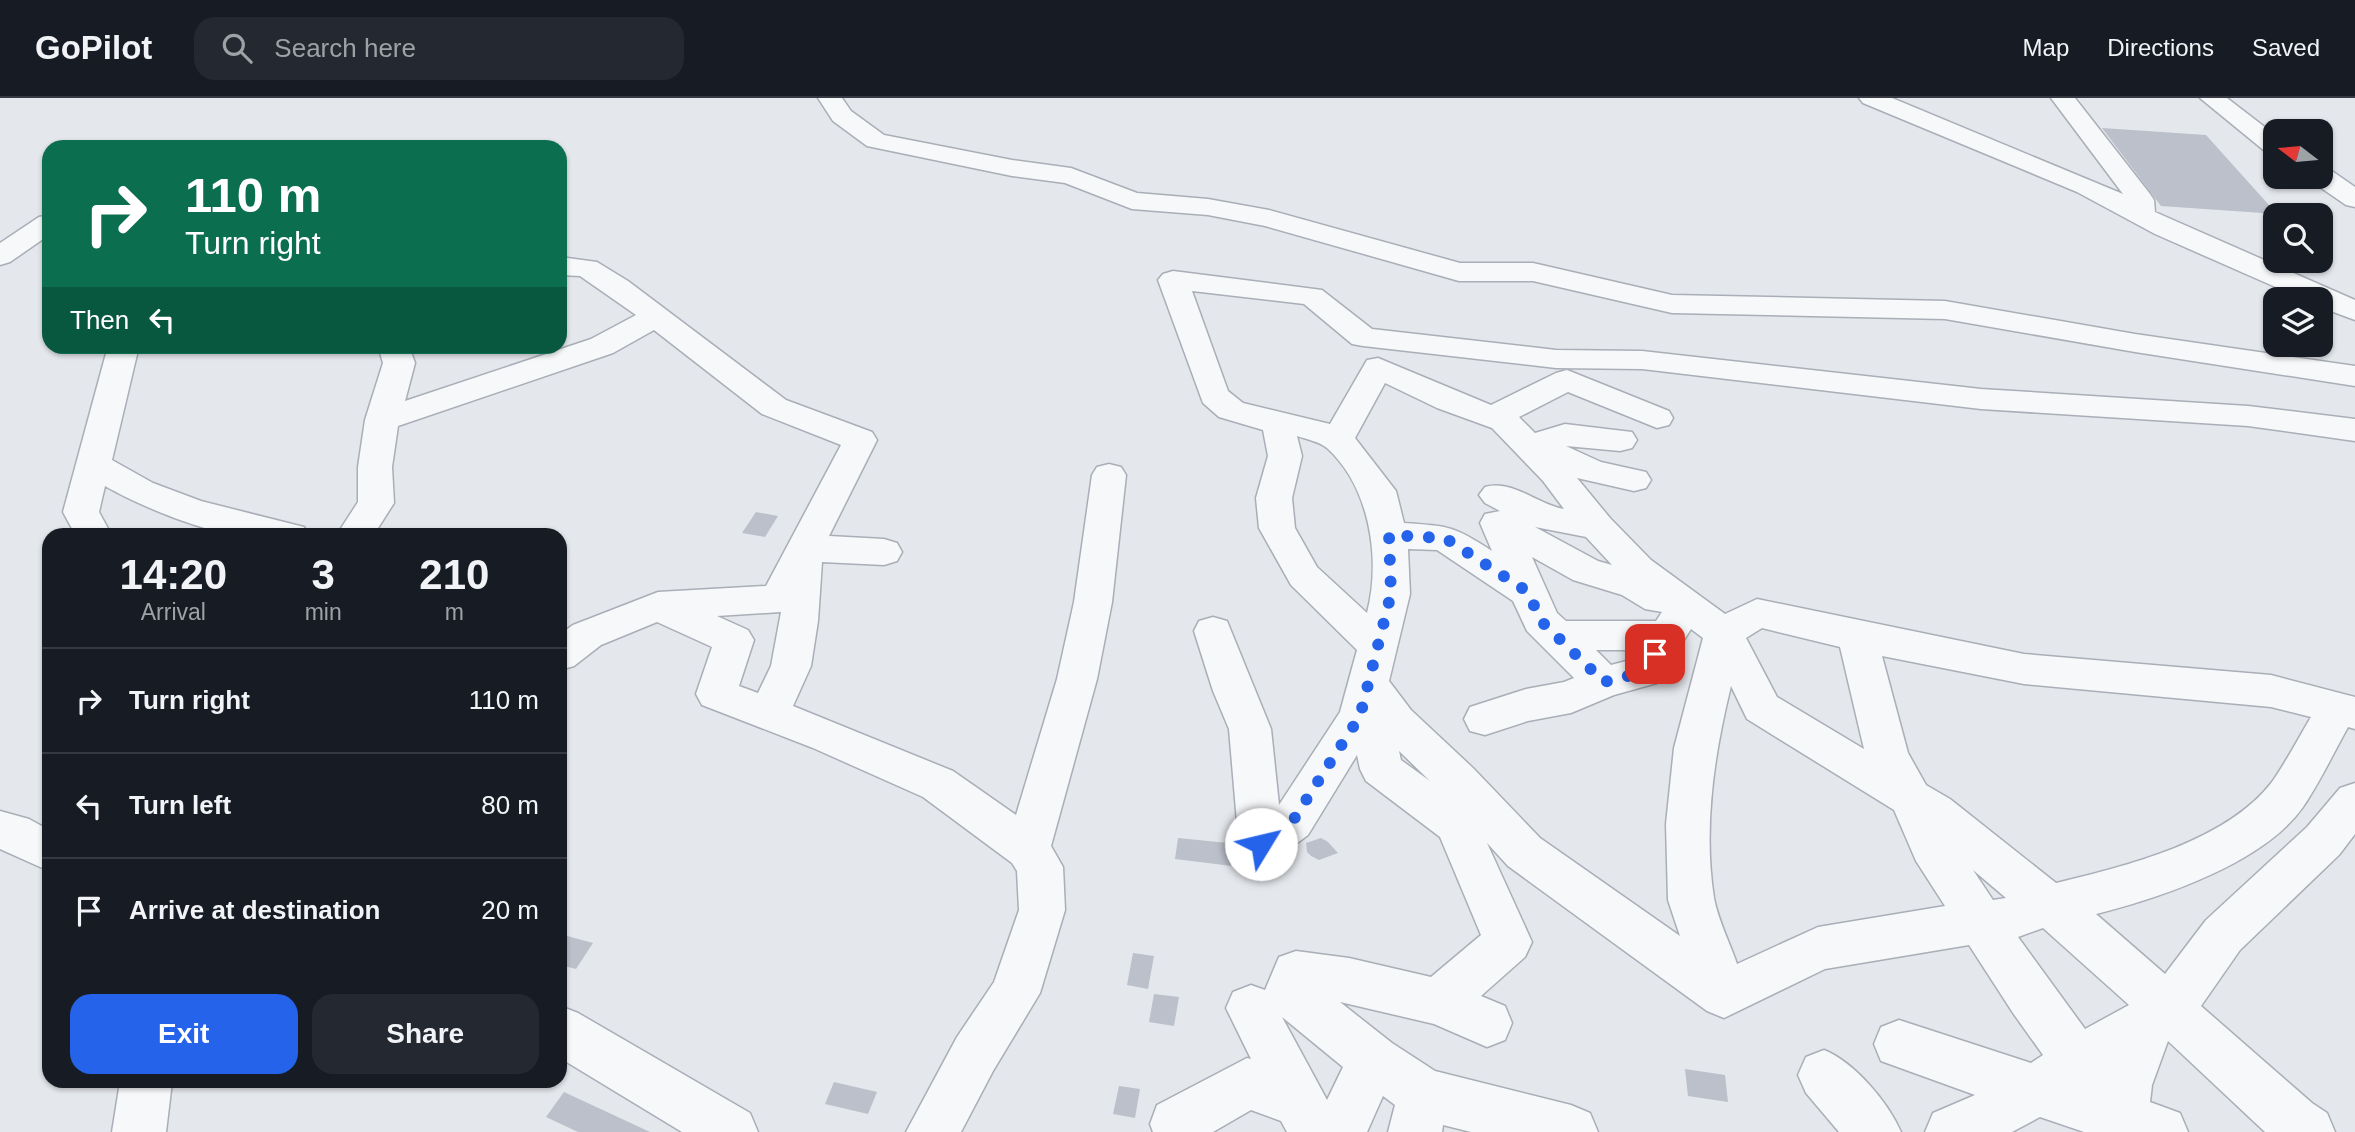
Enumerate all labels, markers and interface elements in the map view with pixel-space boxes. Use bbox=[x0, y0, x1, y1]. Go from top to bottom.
search box bbox=[194, 17, 684, 80]
text: GoPilot bbox=[35, 29, 152, 66]
icon: search bbox=[218, 29, 256, 67]
text: Search here bbox=[274, 33, 416, 63]
text: Map bbox=[2023, 34, 2069, 61]
text: Directions bbox=[2107, 34, 2214, 61]
text: Saved bbox=[2252, 34, 2320, 61]
north arrow bbox=[2263, 119, 2333, 189]
map controls bbox=[2263, 119, 2333, 357]
icon: right bbox=[70, 168, 161, 259]
text: 110 m bbox=[185, 168, 321, 222]
button: search bbox=[2263, 203, 2333, 273]
text: Turn right bbox=[185, 225, 321, 261]
button: layers bbox=[2263, 287, 2333, 357]
icon: left bbox=[143, 301, 181, 339]
text: Then bbox=[70, 305, 129, 335]
text: 14:20 bbox=[120, 551, 227, 598]
text: 3 bbox=[311, 551, 335, 598]
text: 210 bbox=[419, 551, 489, 598]
text: Arrival bbox=[141, 599, 206, 625]
text: min bbox=[305, 599, 342, 625]
text: m bbox=[445, 599, 464, 625]
pin bbox=[1625, 624, 1685, 684]
icon: arrive bbox=[1636, 635, 1674, 673]
icon: right bbox=[70, 682, 108, 720]
text: Turn right bbox=[129, 685, 250, 715]
text: 110 m bbox=[469, 685, 539, 715]
icon: left bbox=[70, 787, 108, 825]
text: Turn left bbox=[129, 790, 231, 820]
text: 80 m bbox=[481, 790, 539, 820]
position arrow bbox=[1224, 807, 1298, 881]
icon: arrive bbox=[70, 892, 108, 930]
text: Arrive at destination bbox=[129, 895, 380, 925]
text: 20 m bbox=[481, 895, 539, 925]
button: Exit bbox=[70, 994, 298, 1074]
button: Share bbox=[312, 994, 539, 1074]

